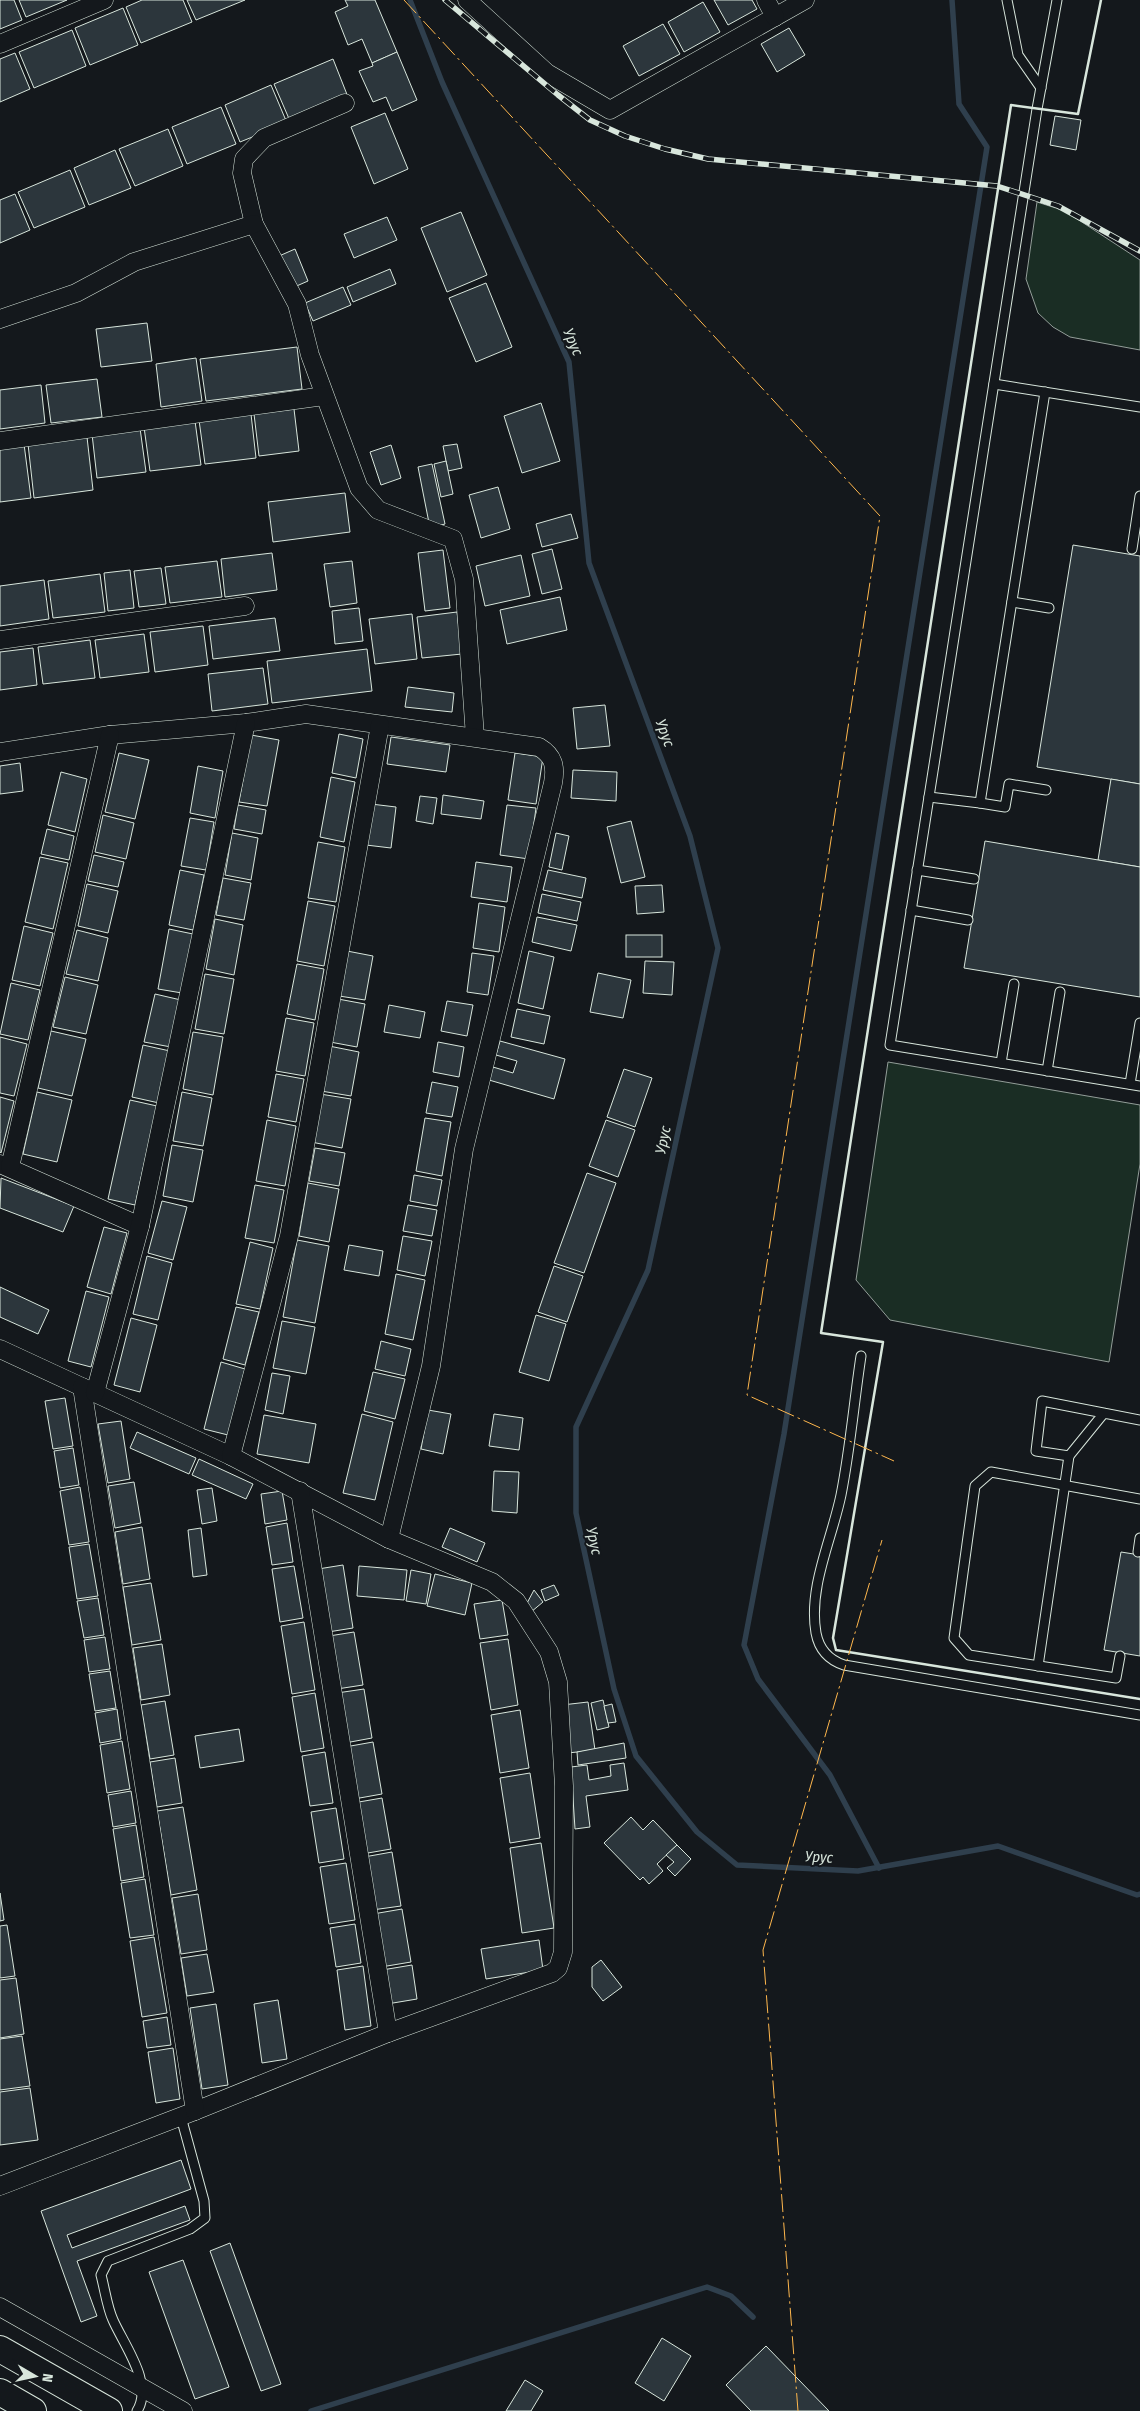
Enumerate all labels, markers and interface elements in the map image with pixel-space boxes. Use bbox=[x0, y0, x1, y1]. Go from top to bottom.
water label: Урус bbox=[559, 326, 587, 359]
water label: Урус bbox=[652, 717, 678, 750]
water label: Урус bbox=[651, 1124, 675, 1156]
water label: Урус bbox=[582, 1525, 606, 1557]
water label: Урус bbox=[804, 1847, 834, 1867]
north arrow bbox=[10, 2351, 60, 2401]
text: N bbox=[38, 2372, 56, 2383]

